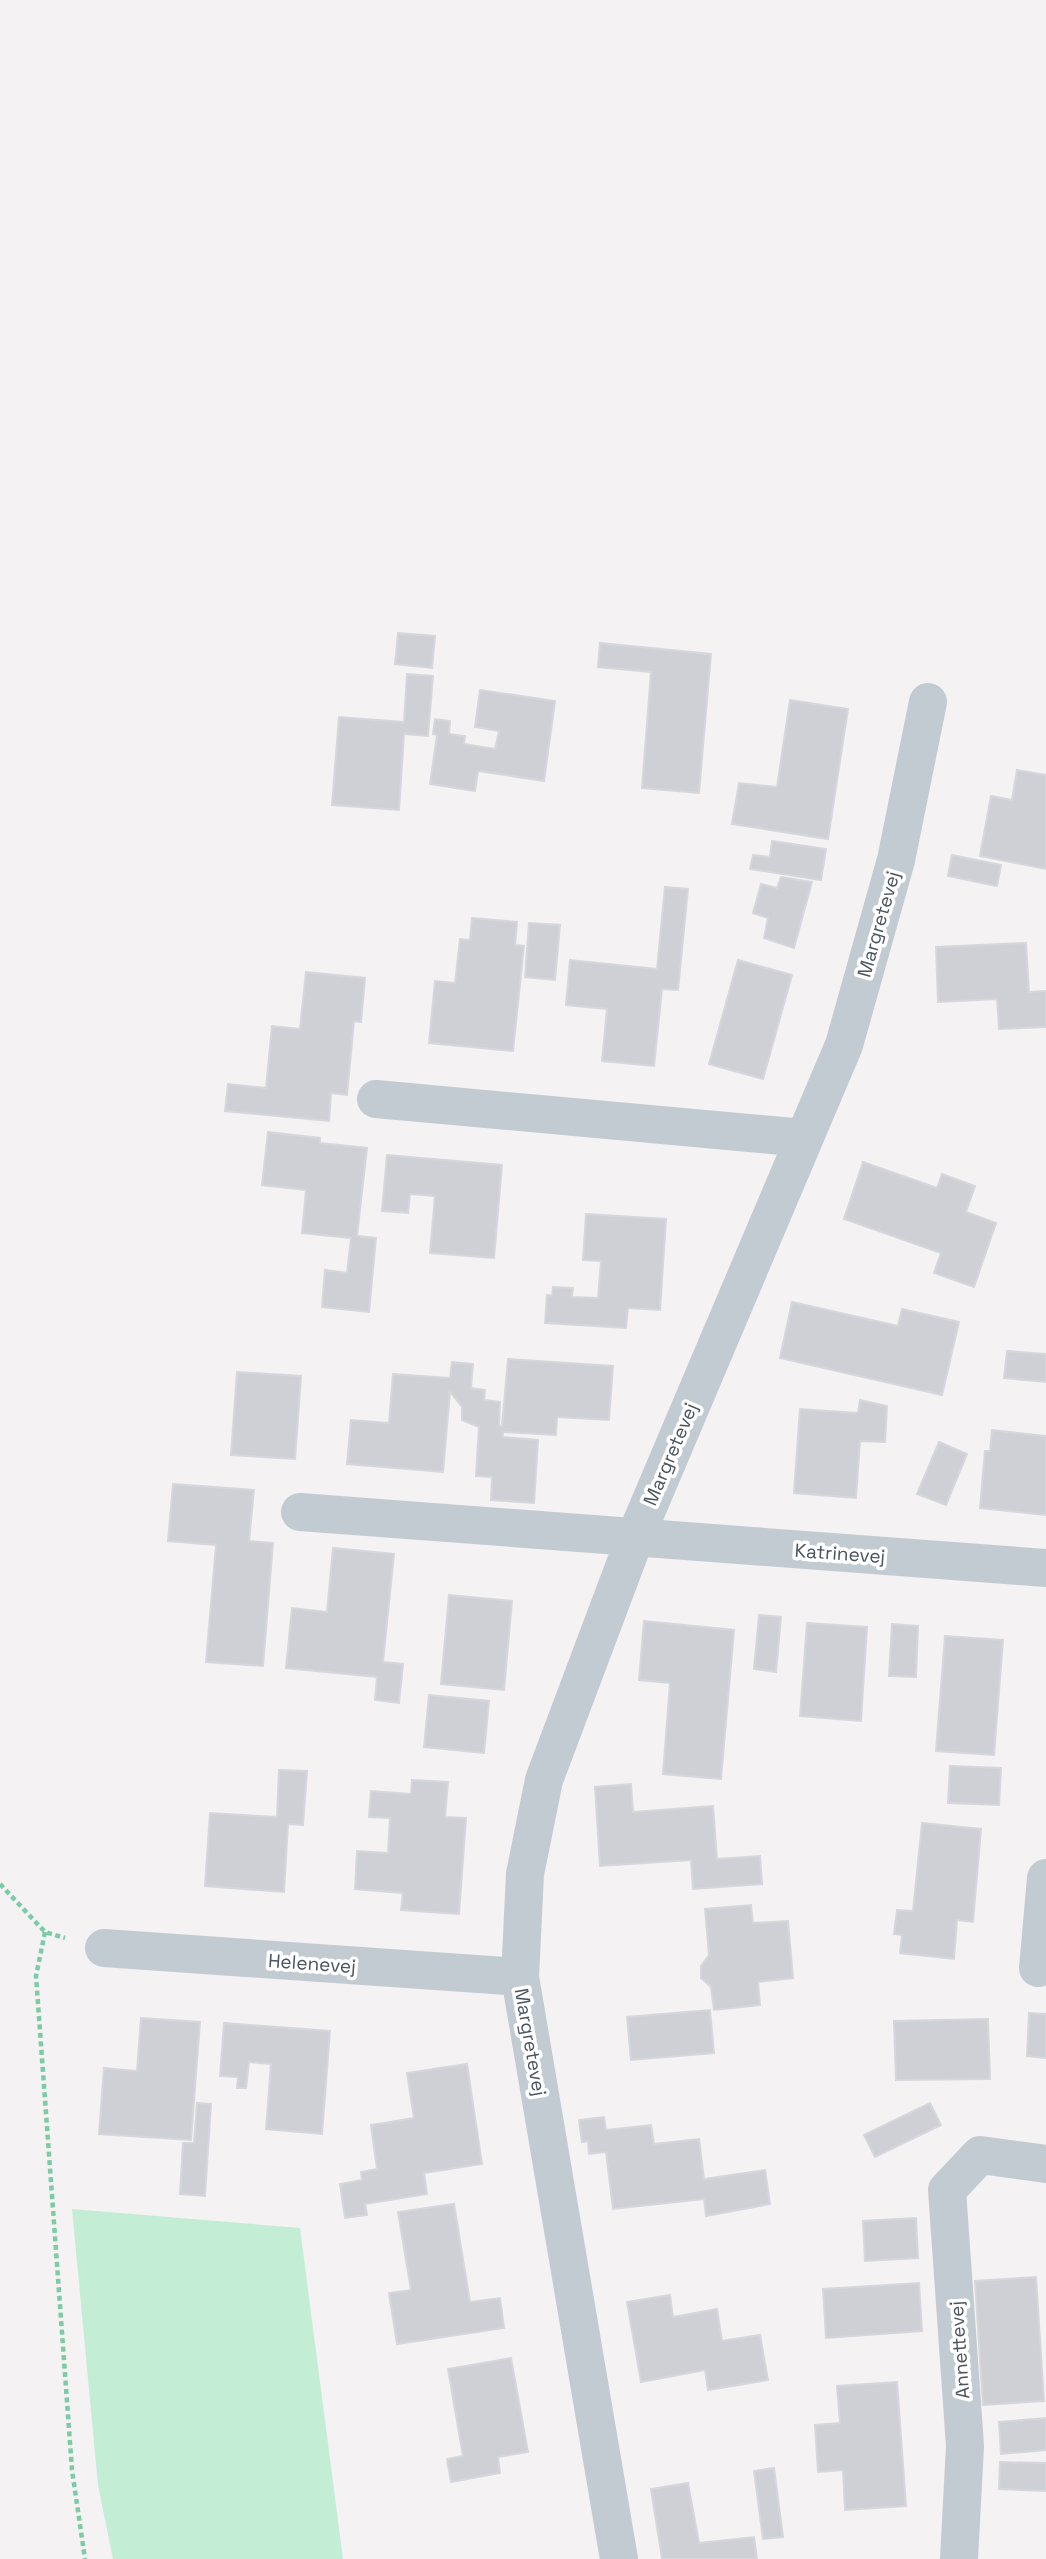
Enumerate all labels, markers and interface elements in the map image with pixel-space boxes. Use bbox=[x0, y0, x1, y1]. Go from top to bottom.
street label: Margretevej bbox=[851, 868, 906, 980]
street label: Margretevej bbox=[638, 1399, 703, 1509]
street label: Katrinevej bbox=[794, 1538, 886, 1569]
street label: Helenevej bbox=[267, 1948, 357, 1979]
street label: Margretevej bbox=[509, 1986, 552, 2098]
street label: Annettevej bbox=[944, 2300, 975, 2400]

